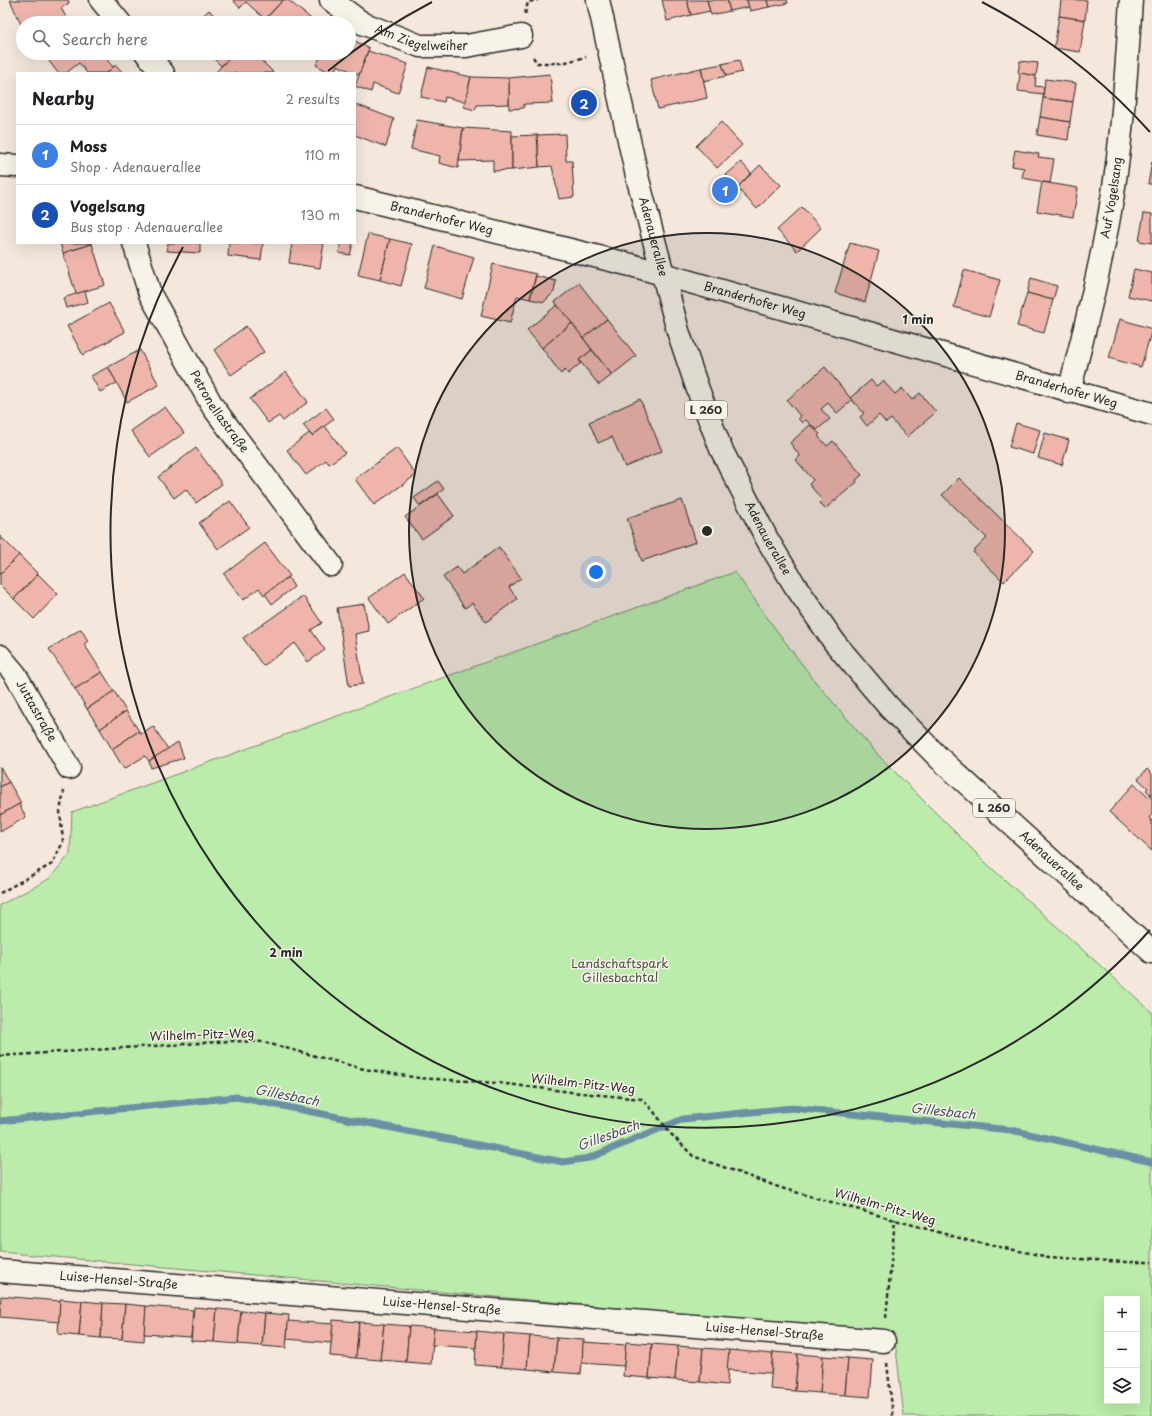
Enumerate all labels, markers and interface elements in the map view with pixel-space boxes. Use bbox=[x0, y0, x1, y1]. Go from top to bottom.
search box bbox=[16, 16, 356, 60]
street label: Am Ziegelweiher bbox=[373, 19, 468, 54]
icon: search bbox=[30, 27, 52, 49]
text: Search here bbox=[62, 27, 148, 50]
text: Nearby bbox=[32, 85, 94, 111]
pin: 2 bbox=[571, 88, 597, 118]
text: 2 results bbox=[286, 89, 340, 108]
text: Moss bbox=[70, 134, 107, 157]
text: 1 bbox=[42, 145, 48, 164]
text: 110 m bbox=[305, 145, 340, 164]
street label: Auf Vogelsang bbox=[1095, 156, 1126, 240]
text: Shop · Adenauerallee bbox=[70, 157, 201, 176]
pin: 1 bbox=[712, 175, 738, 205]
text: Vogelsang bbox=[70, 194, 145, 217]
street label: Adenauerallee bbox=[635, 195, 673, 278]
street label: Branderhofer Weg bbox=[388, 196, 495, 239]
text: 2 bbox=[40, 205, 50, 224]
text: 130 m bbox=[301, 205, 340, 224]
text: Bus stop · Adenauerallee bbox=[70, 217, 223, 236]
street label: Branderhofer Weg bbox=[702, 276, 808, 323]
text: 1 min bbox=[902, 310, 934, 328]
street label: Branderhofer Weg bbox=[1013, 365, 1120, 412]
street label: Petronellastraße bbox=[186, 367, 254, 456]
road number: L 260 bbox=[685, 401, 727, 419]
street label: Adenauerallee bbox=[741, 498, 796, 578]
centre of rings bbox=[700, 524, 714, 538]
your location bbox=[586, 562, 606, 582]
street label: Juttastraße bbox=[12, 676, 62, 745]
road number: L 260 bbox=[973, 799, 1015, 817]
street label: Adenauerallee bbox=[1016, 826, 1088, 894]
text: 2 min bbox=[269, 943, 303, 961]
park label: Landschaftspark Gillesbachtal bbox=[571, 954, 669, 986]
street label: Wilhelm-Pitz-Weg bbox=[149, 1023, 255, 1045]
street label: Wilhelm-Pitz-Weg bbox=[530, 1069, 636, 1097]
water label: Gillesbach bbox=[253, 1079, 321, 1110]
water label: Gillesbach bbox=[910, 1098, 977, 1123]
water label: Gillesbach bbox=[574, 1114, 642, 1155]
street label: Wilhelm-Pitz-Weg bbox=[832, 1183, 938, 1229]
street label: Luise-Hensel-Straße bbox=[59, 1266, 178, 1293]
street label: Luise-Hensel-Straße bbox=[382, 1291, 501, 1319]
map controls bbox=[1104, 1296, 1140, 1404]
button: + bbox=[1104, 1296, 1140, 1332]
street label: Luise-Hensel-Straße bbox=[705, 1317, 824, 1344]
button: − bbox=[1104, 1332, 1140, 1368]
button: layers bbox=[1104, 1368, 1140, 1404]

